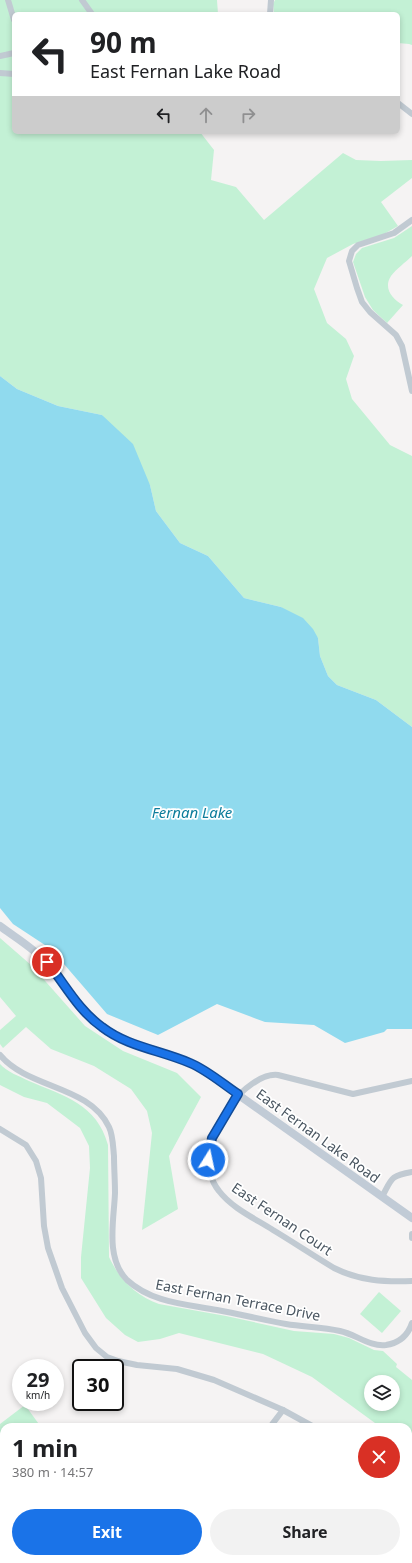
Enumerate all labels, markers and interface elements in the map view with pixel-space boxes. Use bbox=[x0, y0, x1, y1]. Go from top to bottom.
text: 90 m bbox=[90, 23, 157, 61]
icon: left bbox=[24, 28, 76, 80]
text: East Fernan Lake Road bbox=[90, 59, 281, 83]
icon: left bbox=[153, 104, 175, 126]
icon: ahead bbox=[195, 104, 217, 126]
icon: right bbox=[237, 104, 259, 126]
water label: Fernan Lake bbox=[152, 802, 233, 822]
pin bbox=[30, 945, 64, 979]
icon: arrive bbox=[36, 951, 58, 973]
street label: East Fernan Lake Road bbox=[253, 1084, 384, 1187]
position arrow bbox=[187, 1139, 229, 1181]
street label: East Fernan Court bbox=[228, 1178, 336, 1259]
street label: East Fernan Terrace Drive bbox=[154, 1274, 322, 1325]
speed limit sign: 30 bbox=[72, 1359, 124, 1411]
text: 29 bbox=[27, 1366, 49, 1393]
map controls bbox=[364, 1375, 400, 1411]
button: layers bbox=[364, 1375, 400, 1411]
text: km/h bbox=[26, 1388, 50, 1402]
text: 1 min bbox=[12, 1431, 78, 1464]
button: close bbox=[358, 1436, 400, 1478]
text: 380 m · 14:57 bbox=[12, 1463, 93, 1481]
button: Exit bbox=[12, 1509, 202, 1555]
button: Share bbox=[210, 1509, 400, 1555]

